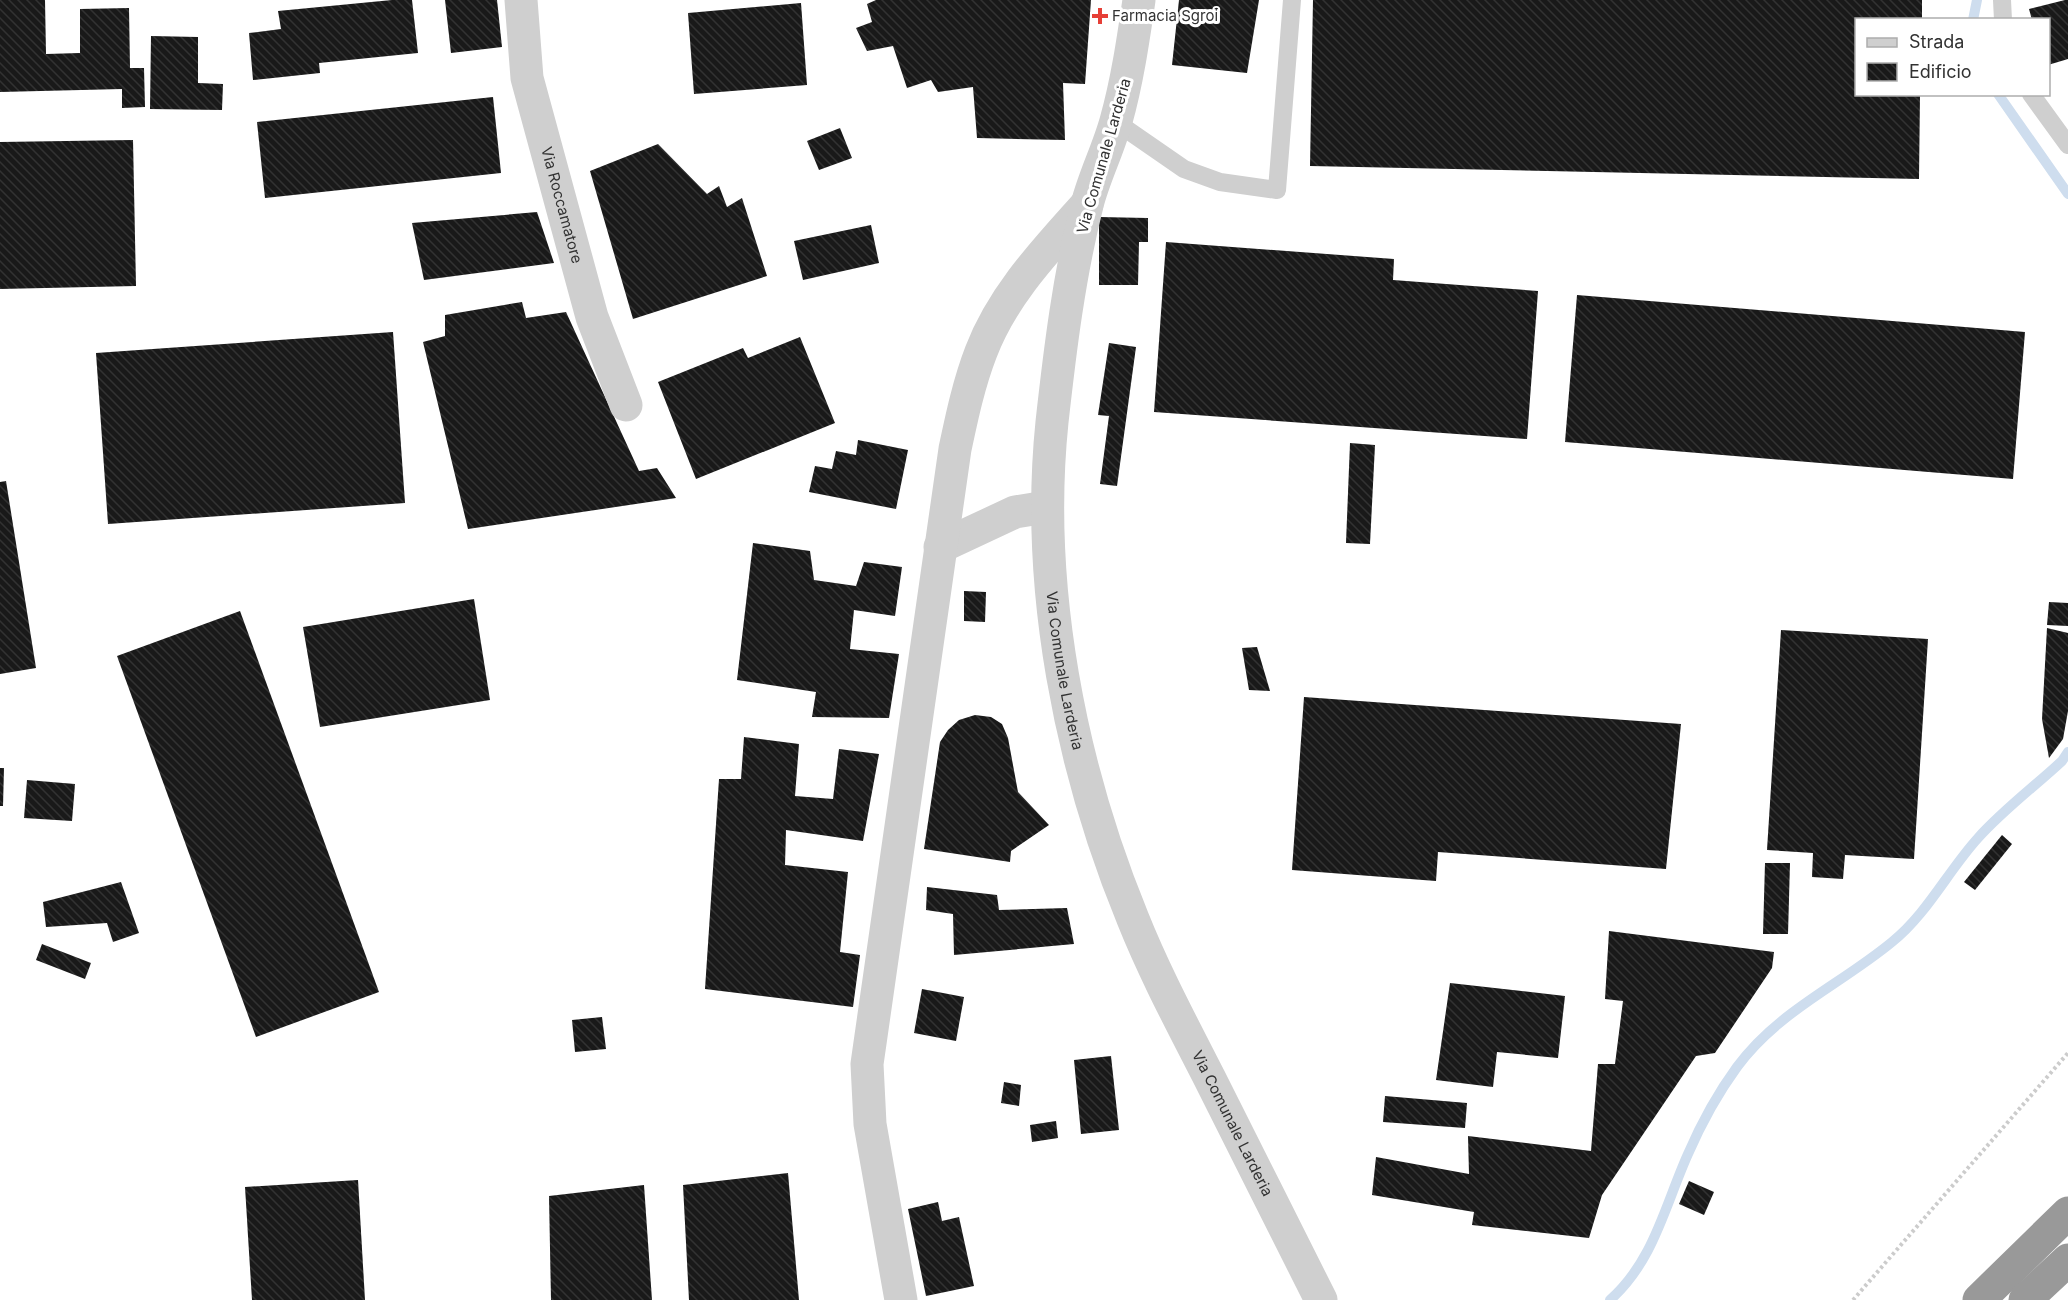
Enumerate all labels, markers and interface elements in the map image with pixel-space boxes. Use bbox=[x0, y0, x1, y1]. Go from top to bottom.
place label: Farmacia Sgroi bbox=[1112, 6, 1218, 25]
marker: Farmacia Sgroi bbox=[1093, 9, 1107, 23]
legend bbox=[1855, 18, 2050, 96]
text: Strada bbox=[1909, 31, 1964, 52]
text: Edificio bbox=[1909, 61, 1972, 82]
street label: Via Comunale Larderia bbox=[1072, 76, 1135, 236]
street label: Via Roccamatore bbox=[537, 144, 587, 266]
street label: Via Comunale Larderia bbox=[1043, 590, 1088, 752]
street label: Via Comunale Larderia bbox=[1188, 1047, 1277, 1199]

